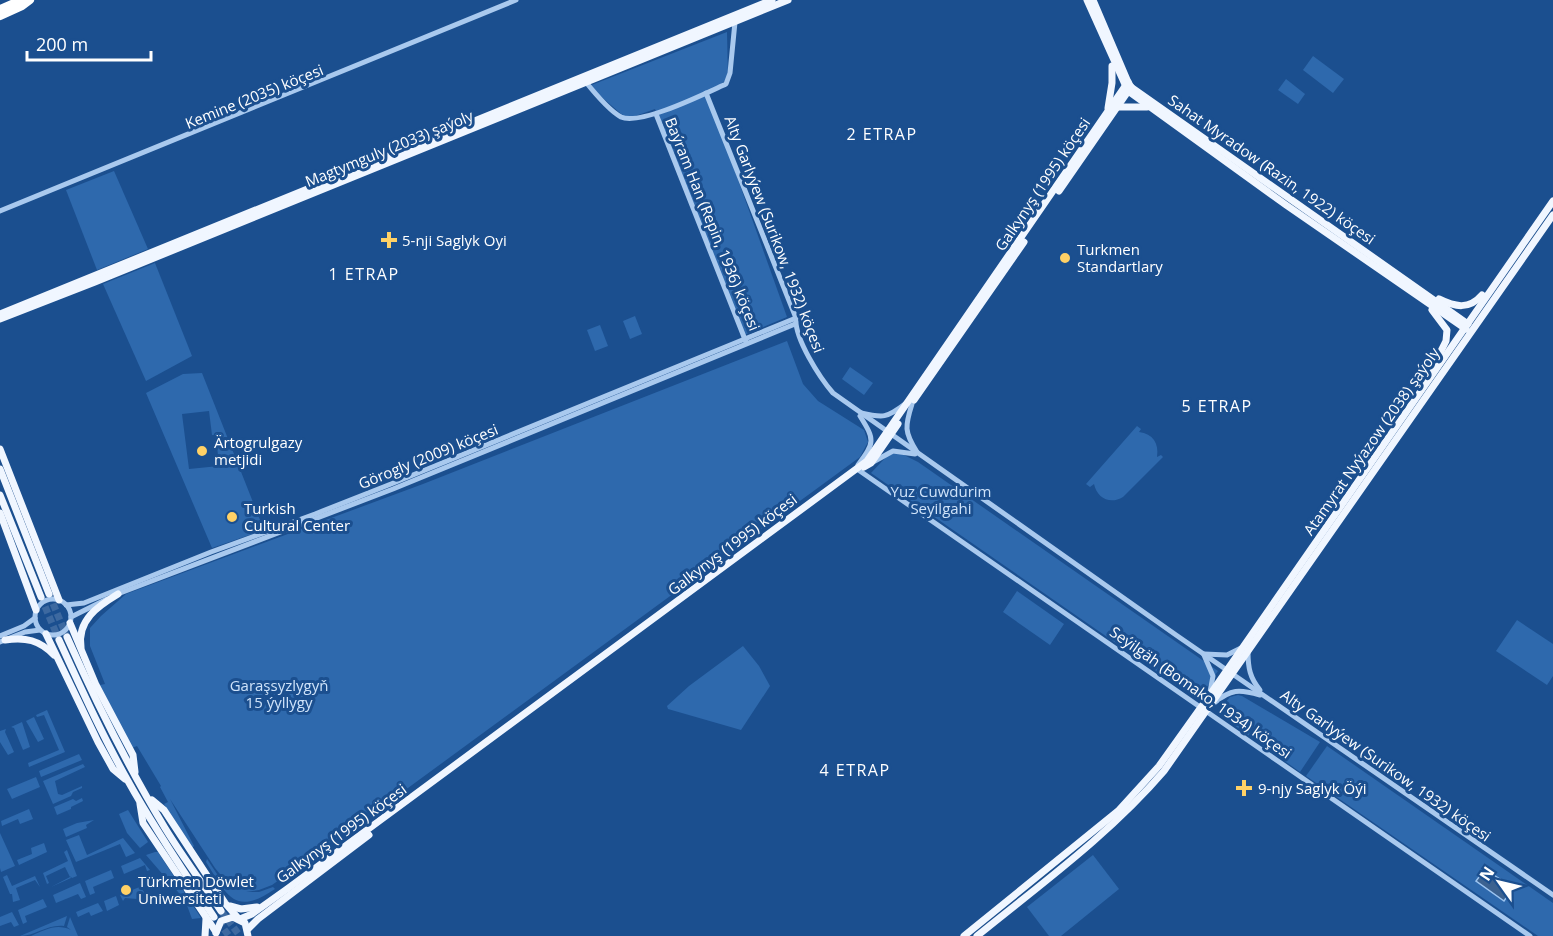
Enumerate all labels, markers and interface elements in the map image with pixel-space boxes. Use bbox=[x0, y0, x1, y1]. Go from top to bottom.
scale bar bbox=[27, 24, 152, 62]
text: 200 m bbox=[36, 32, 88, 56]
street label: Kemine (2035) köçesi bbox=[182, 59, 326, 133]
street label: Sahat Myradow (Razin, 1922) köçesi bbox=[1165, 90, 1379, 248]
street label: Magtymguly (2033) şaýoly bbox=[302, 105, 476, 191]
street label: Alty Garlyýew (Surikow, 1932) köçesi bbox=[720, 113, 830, 355]
street label: Galkynyş (1995) köçesi bbox=[990, 113, 1094, 255]
street label: Baýram Han (Repin, 1936) köçesi bbox=[661, 114, 765, 334]
district label: 2 ETRAP bbox=[846, 123, 918, 145]
place label: 5-nji Saglyk Oyi bbox=[402, 230, 507, 250]
marker: 5-nji Saglyk Oyi bbox=[380, 231, 398, 249]
place label: Turkmen Standartlary bbox=[1077, 239, 1163, 276]
marker: Turkmen Standartlary bbox=[1058, 251, 1072, 265]
district label: 1 ETRAP bbox=[328, 263, 400, 285]
street label: Atamyrat Nyýazow (2038) şaýoly bbox=[1298, 343, 1444, 539]
district label: 5 ETRAP bbox=[1181, 395, 1253, 417]
street label: Görogly (2009) köçesi bbox=[355, 419, 501, 493]
place label: Ärtogrulgazy metjidi bbox=[214, 432, 303, 469]
marker: Ärtogrulgazy metjidi bbox=[195, 444, 209, 458]
park label: Yuz Cuwdurim Seyilgahi bbox=[891, 481, 991, 518]
street label: Galkynyş (1995) köçesi bbox=[663, 489, 801, 599]
place label: Turkish Cultural Center bbox=[244, 498, 350, 535]
marker: Turkish Cultural Center bbox=[225, 510, 239, 524]
street label: Seýilgäh (Bomako, 1934) köçesi bbox=[1106, 621, 1296, 763]
park label: Garaşsyzlygyň 15 ýyllygy bbox=[230, 675, 328, 712]
street label: Alty Garlyýew (Surikow, 1932) köçesi bbox=[1277, 684, 1495, 846]
district label: 4 ETRAP bbox=[819, 759, 891, 781]
place label: 9-njy Saglyk Öýi bbox=[1258, 778, 1367, 798]
street label: Galkynyş (1995) köçesi bbox=[272, 779, 410, 887]
marker: 9-njy Saglyk Öýi bbox=[1235, 779, 1253, 797]
north arrow bbox=[1469, 852, 1529, 912]
text: N bbox=[1474, 862, 1499, 885]
place label: Türkmen Döwlet Uniwersiteti bbox=[138, 871, 254, 908]
marker: Türkmen Döwlet Uniwersiteti bbox=[119, 883, 133, 897]

